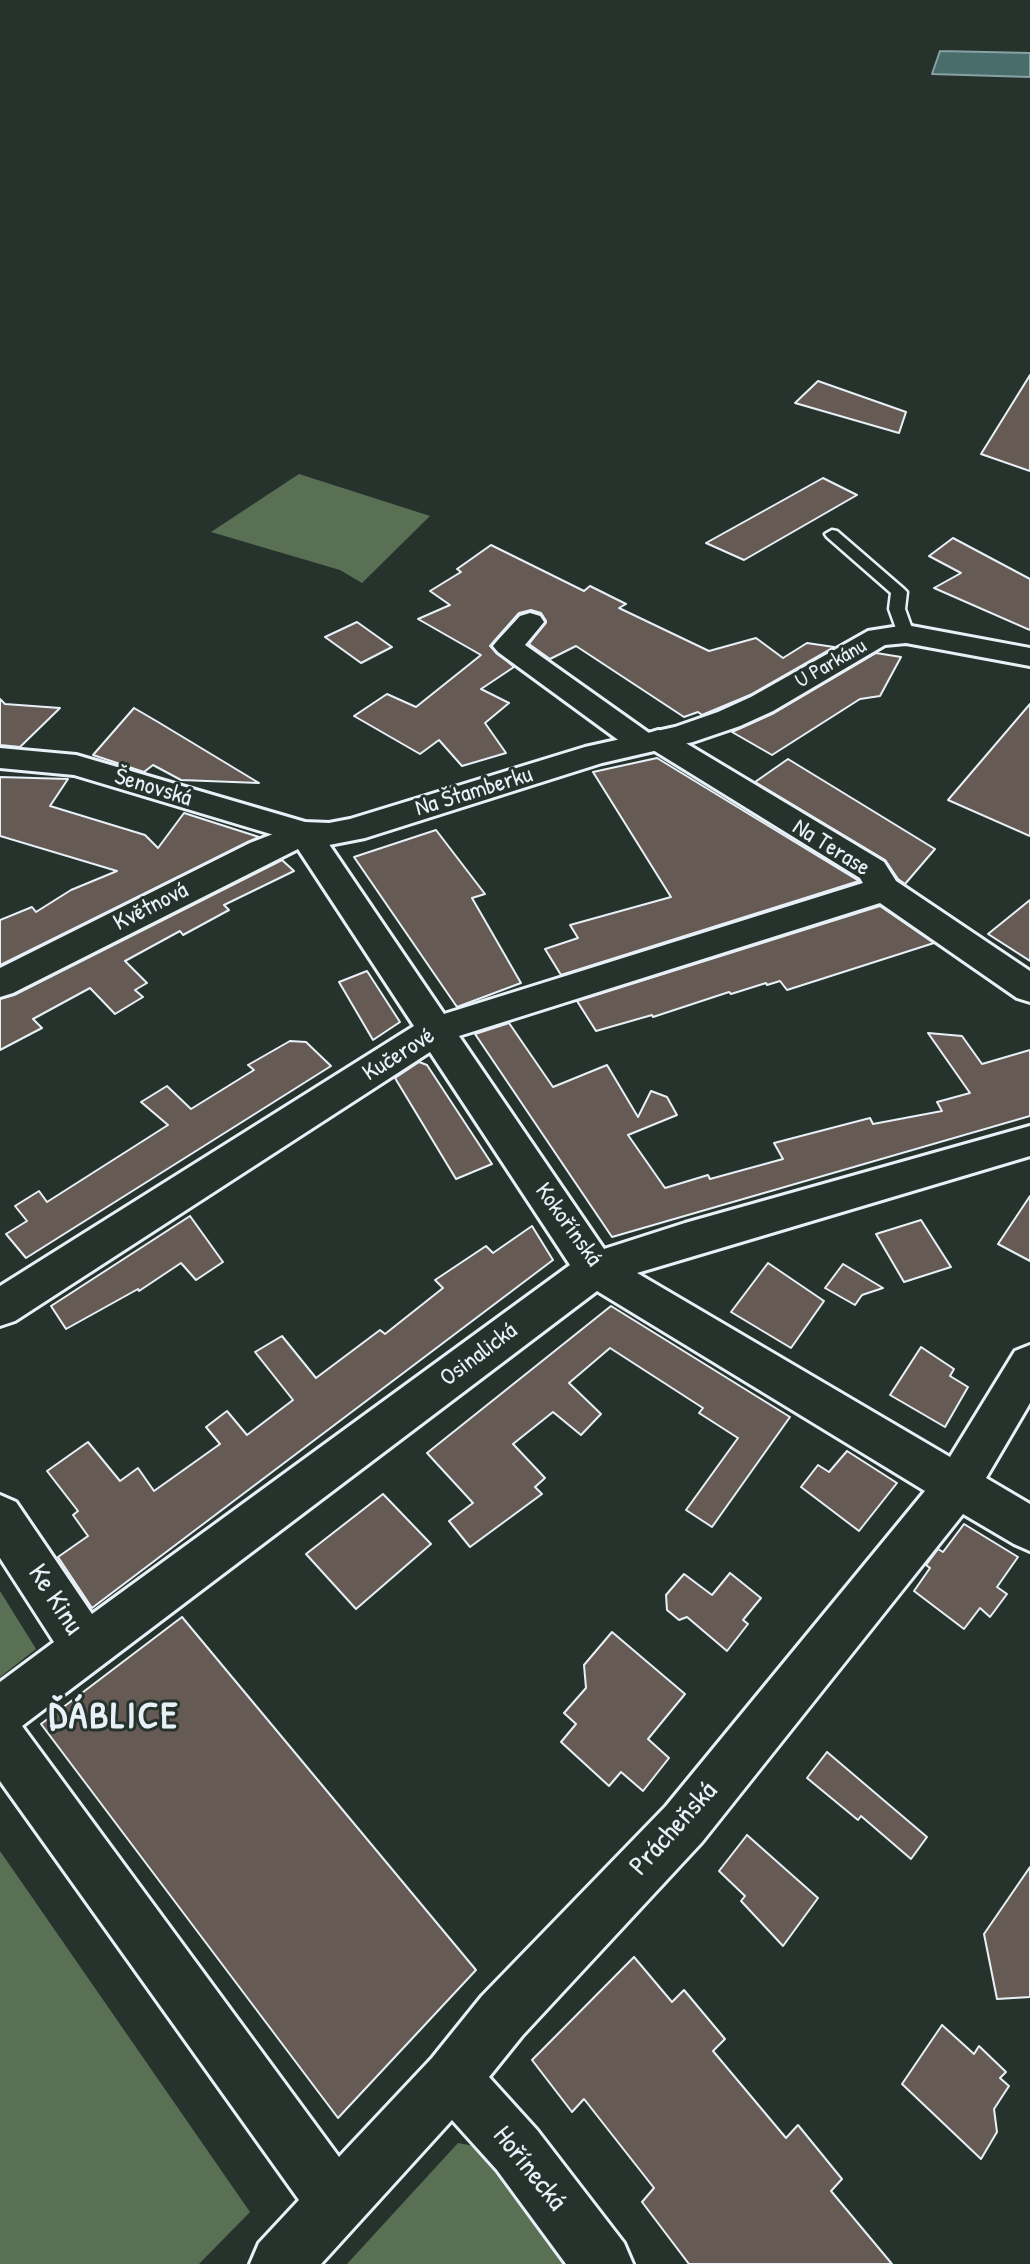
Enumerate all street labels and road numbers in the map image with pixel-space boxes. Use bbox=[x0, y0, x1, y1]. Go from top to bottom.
street label: U Parkánu bbox=[791, 634, 871, 694]
street label: Na Štamberku bbox=[412, 761, 536, 823]
street label: Šenovská bbox=[111, 763, 195, 813]
street label: Na Terase bbox=[787, 813, 875, 883]
street label: Květnová bbox=[109, 876, 193, 938]
street label: Kučerové bbox=[358, 1022, 440, 1088]
street label: Kokořínská bbox=[528, 1178, 608, 1272]
street label: Osinalická bbox=[435, 1317, 523, 1393]
street label: Ke Kinu bbox=[20, 1559, 90, 1641]
street label: Prácheňská bbox=[623, 1775, 725, 1883]
street label: Hořínecká bbox=[485, 2120, 573, 2218]

